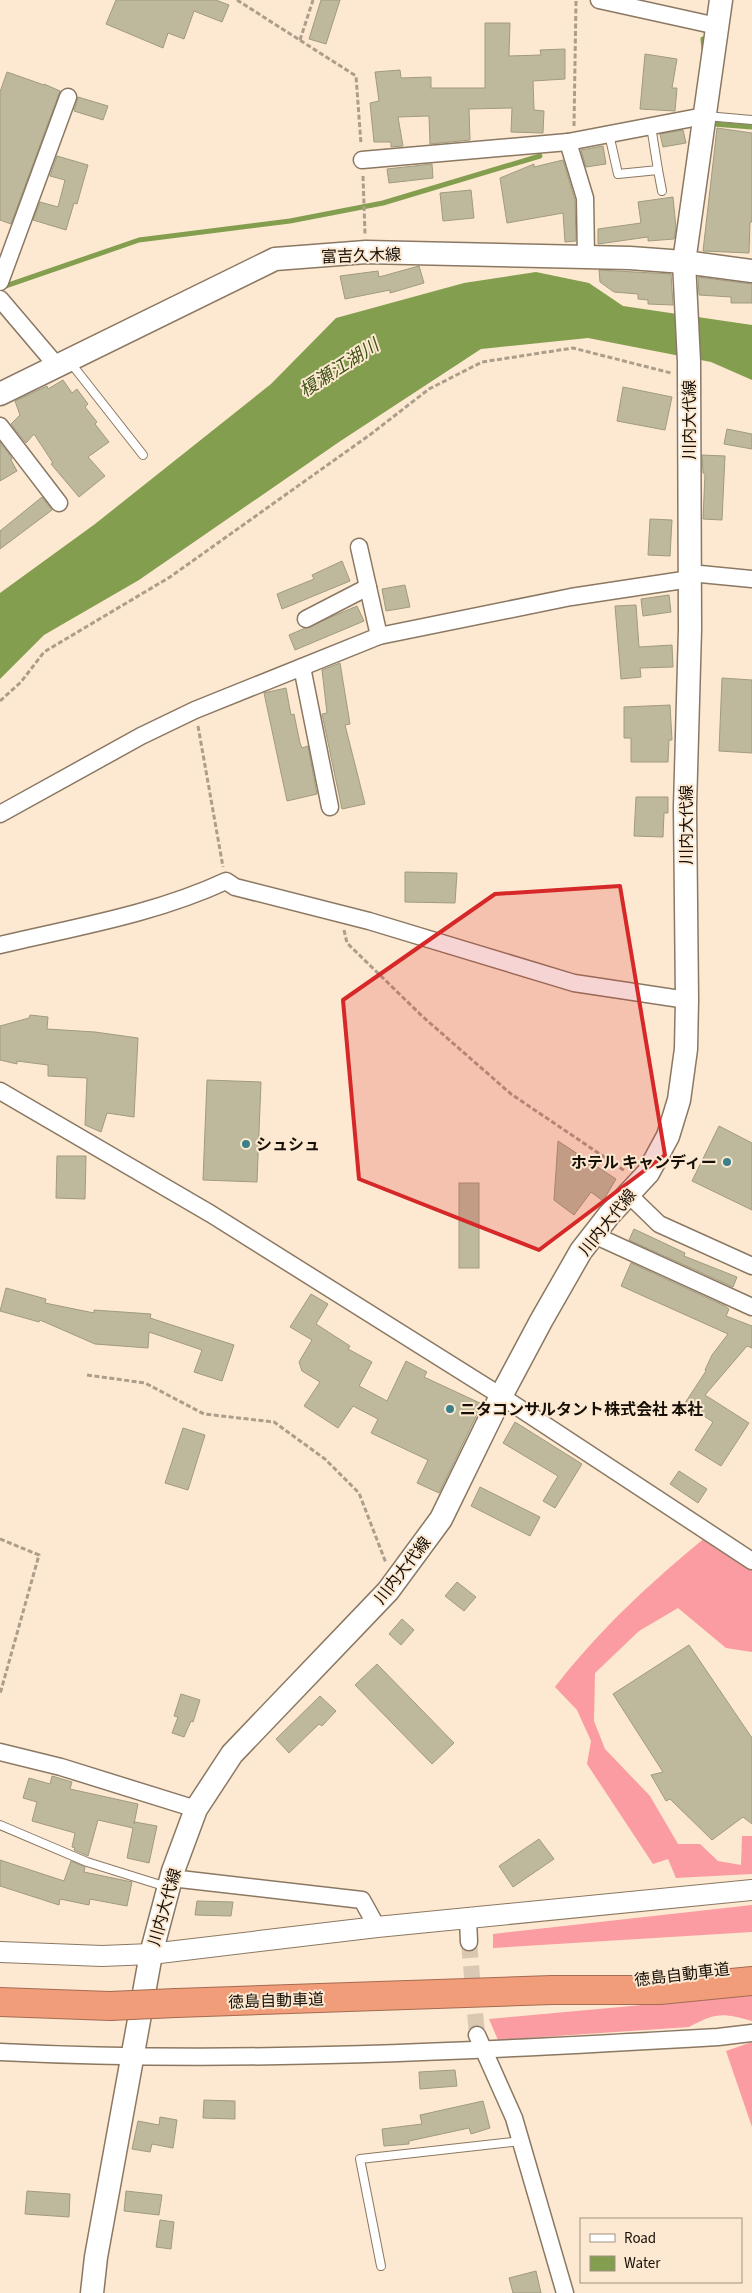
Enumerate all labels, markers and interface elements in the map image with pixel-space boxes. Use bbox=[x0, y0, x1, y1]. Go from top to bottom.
street label: 富吉久木線 bbox=[321, 244, 401, 268]
water label: 榎瀬江湖川 bbox=[295, 332, 385, 403]
street label: 川内大代線 bbox=[679, 380, 701, 460]
street label: 川内大代線 bbox=[676, 785, 698, 865]
place label: シュシュ bbox=[256, 1134, 320, 1156]
marker: シュシュ bbox=[240, 1138, 252, 1150]
place label: ホテル キャンディー bbox=[571, 1152, 717, 1174]
marker: ホテル キャンディー bbox=[721, 1156, 733, 1168]
street label: 川内大代線 bbox=[574, 1185, 642, 1261]
place label: ニタコンサルタント株式会社 本社 bbox=[460, 1399, 703, 1421]
marker: ニタコンサルタント株式会社 本社 bbox=[444, 1403, 456, 1415]
street label: 川内大代線 bbox=[369, 1532, 436, 1609]
street label: 川内大代線 bbox=[143, 1866, 187, 1949]
street label: 徳島自動車道 bbox=[633, 1958, 731, 1992]
street label: 徳島自動車道 bbox=[228, 1988, 324, 2014]
legend bbox=[580, 2218, 742, 2283]
text: Road bbox=[624, 2228, 656, 2249]
text: Water bbox=[624, 2253, 661, 2274]

